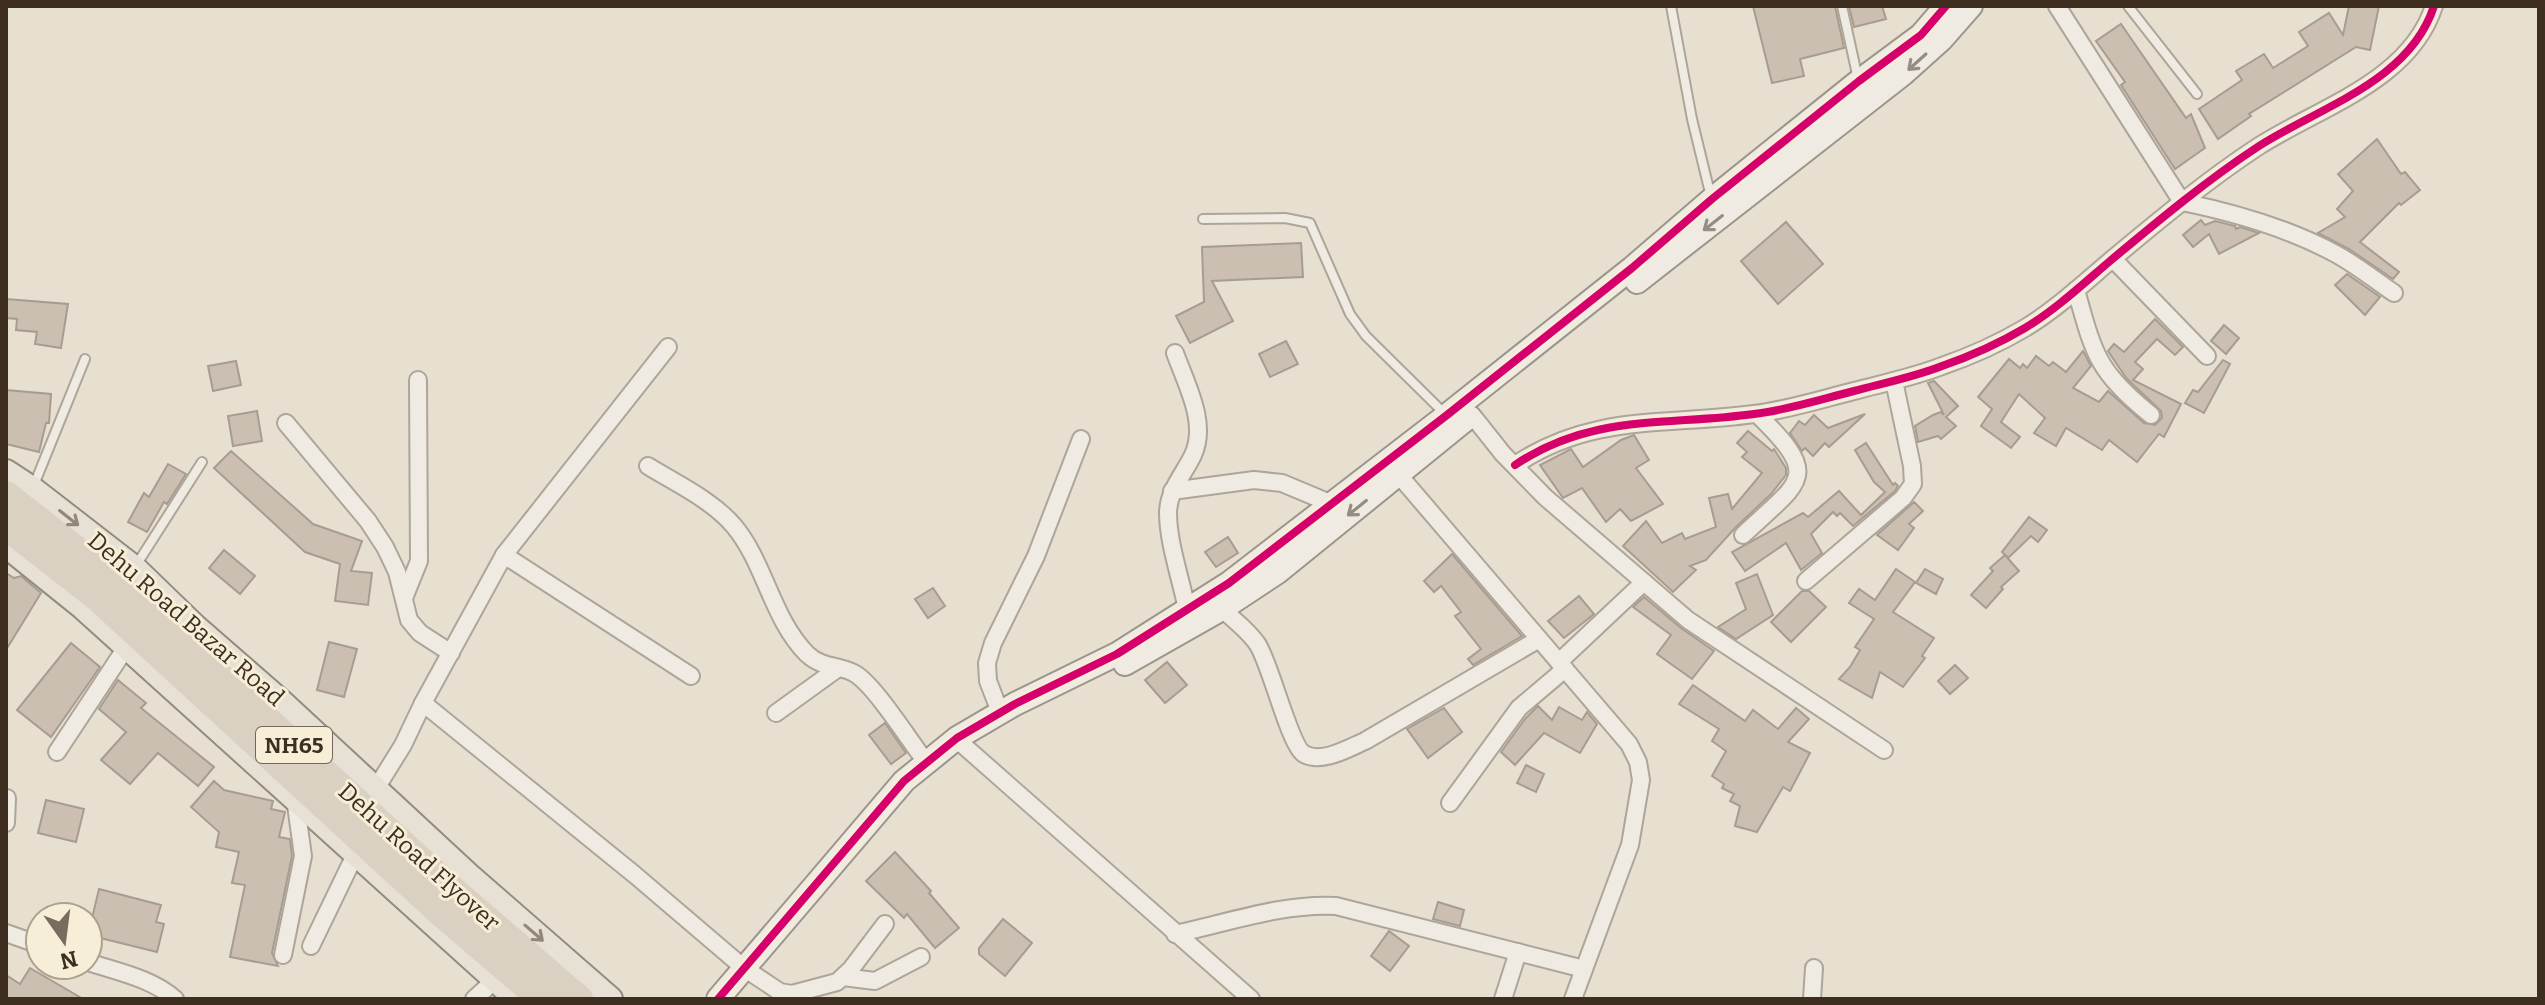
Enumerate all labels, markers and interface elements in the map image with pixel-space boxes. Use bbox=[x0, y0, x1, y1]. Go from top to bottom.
one-way arrow bbox=[1907, 52, 1927, 70]
one-way arrow bbox=[1703, 214, 1724, 231]
one-way arrow bbox=[1347, 499, 1368, 516]
one-way arrow bbox=[58, 509, 79, 526]
street label: Dehu Road Bazar Road bbox=[82, 526, 290, 712]
road number: NH65 bbox=[256, 727, 332, 763]
street label: Dehu Road Flyover bbox=[333, 777, 506, 937]
north arrow bbox=[24, 901, 104, 981]
one-way arrow bbox=[524, 924, 544, 942]
text: N bbox=[57, 945, 80, 975]

